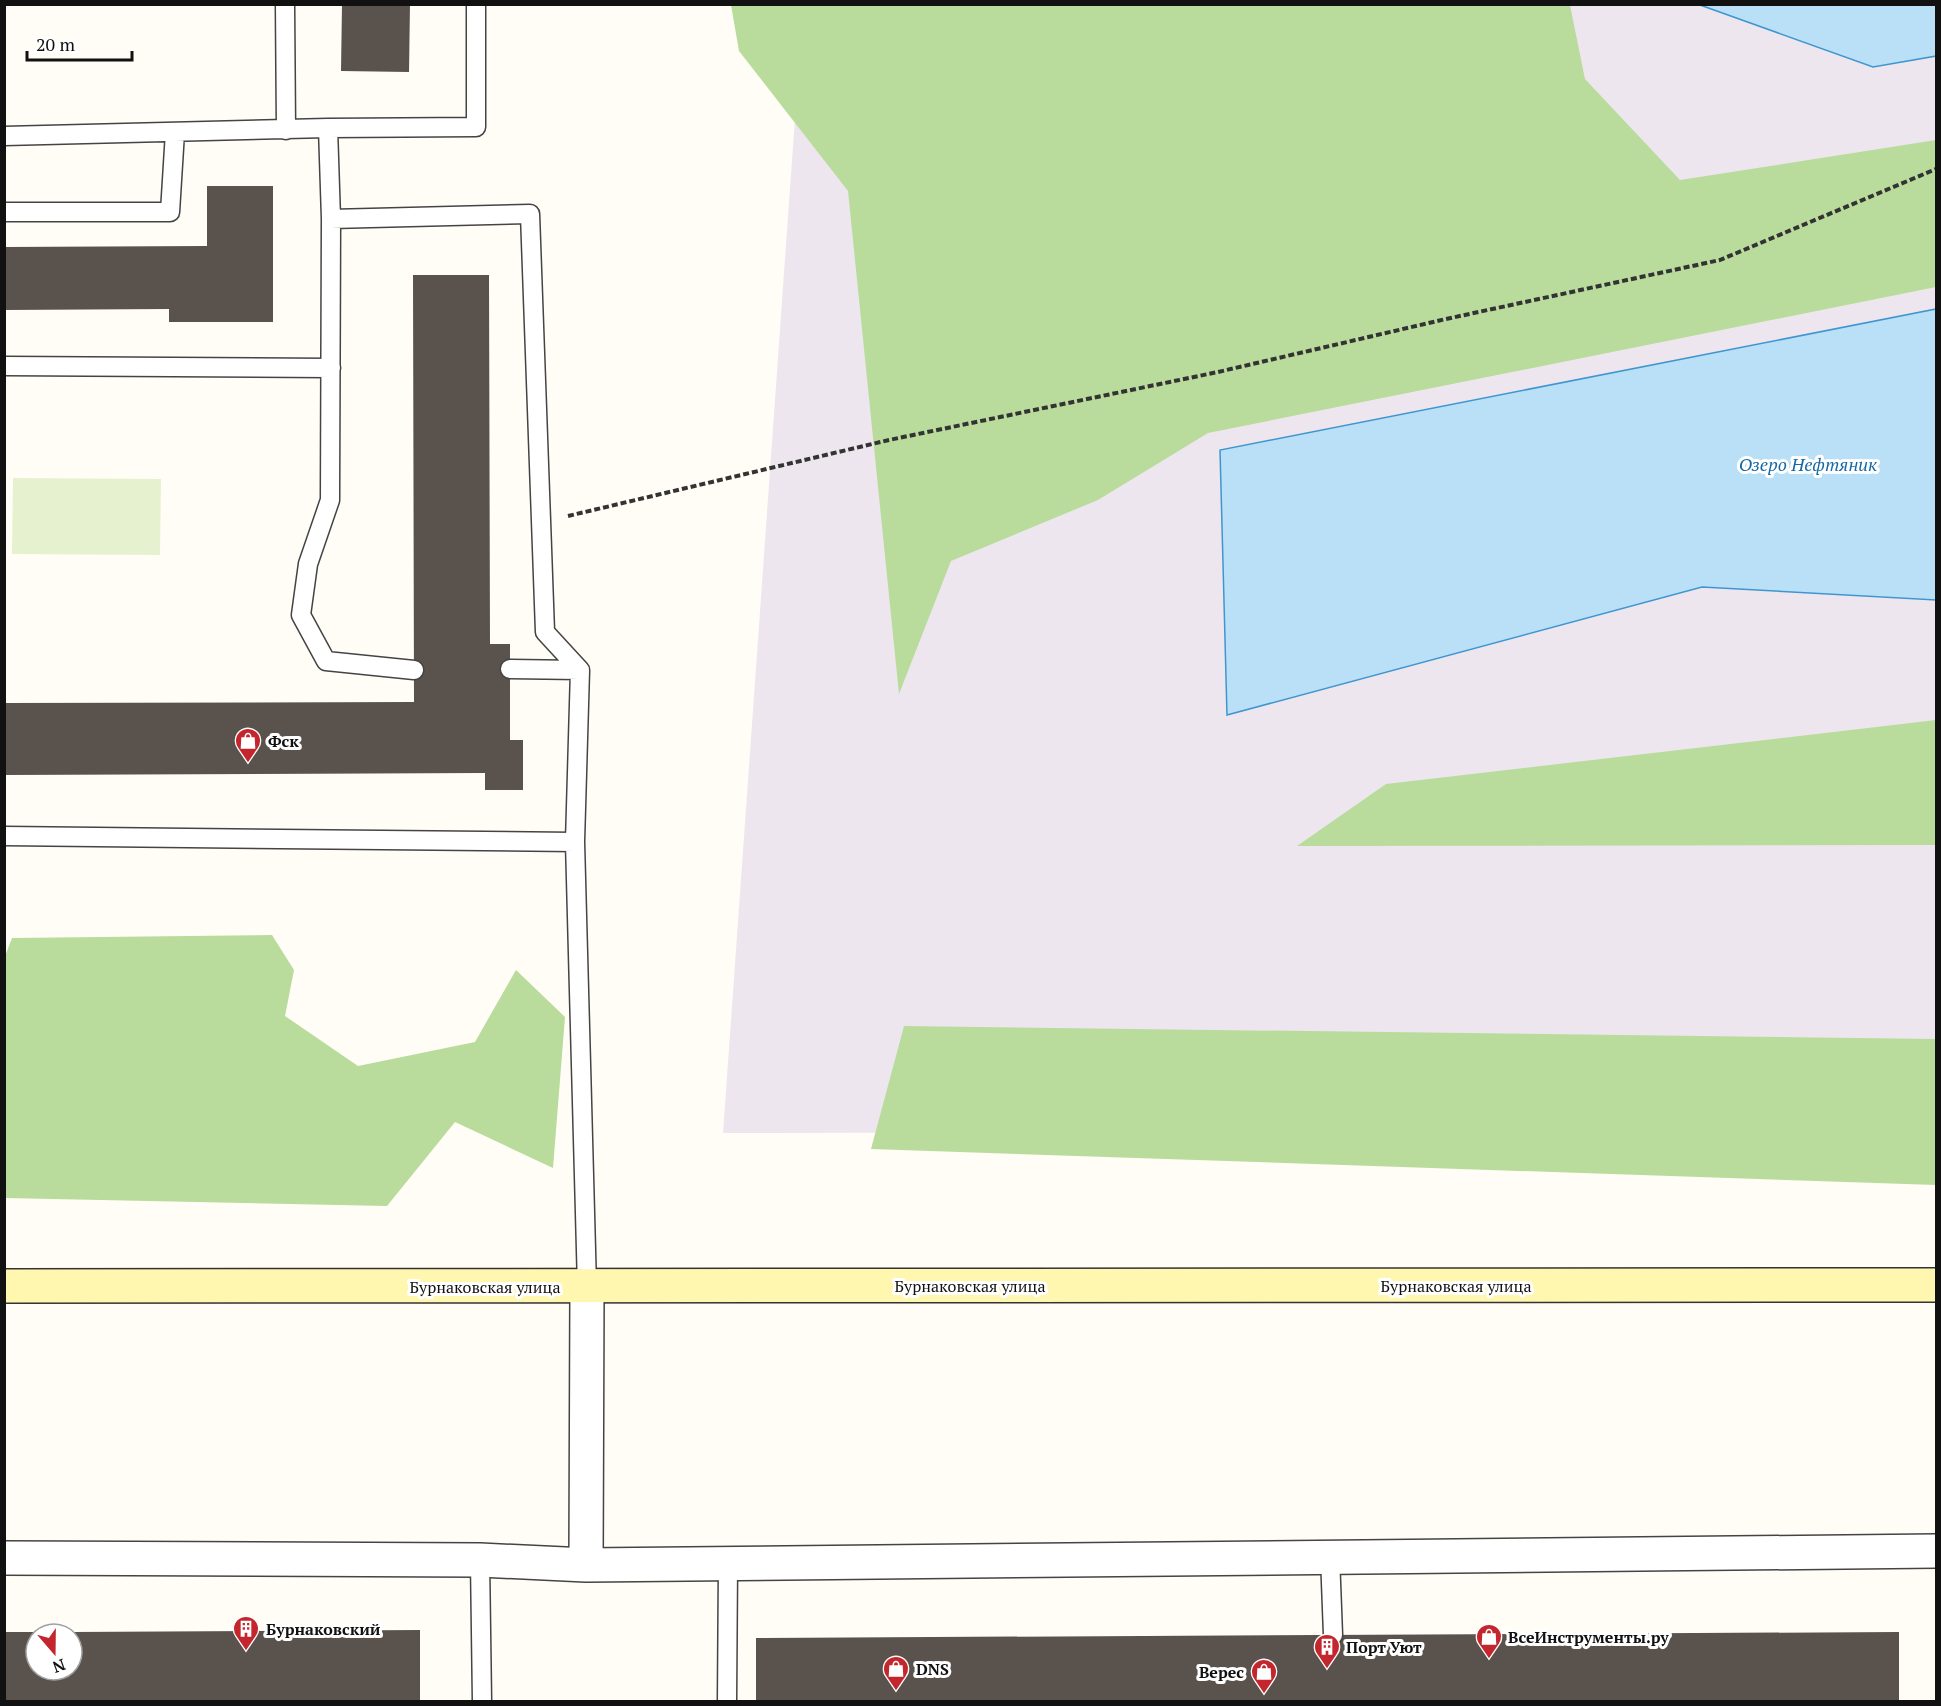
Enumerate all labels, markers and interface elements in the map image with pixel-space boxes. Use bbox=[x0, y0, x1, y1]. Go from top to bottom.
scale bar bbox=[27, 24, 132, 62]
text: 20 m bbox=[36, 32, 76, 56]
water label: Озеро Нефтяник bbox=[1739, 452, 1877, 476]
shop icon: Фск bbox=[233, 726, 263, 764]
place label: Фск bbox=[268, 730, 299, 752]
street label: Бурнаковская улица bbox=[894, 1275, 1046, 1297]
street label: Бурнаковская улица bbox=[1380, 1275, 1532, 1297]
street label: Бурнаковская улица bbox=[409, 1276, 561, 1298]
building icon: Бурнаковский bbox=[231, 1614, 261, 1652]
place label: Бурнаковский bbox=[266, 1618, 381, 1640]
north arrow bbox=[24, 1622, 84, 1682]
shop icon: ВсеИнструменты.ру bbox=[1474, 1622, 1504, 1660]
place label: ВсеИнструменты.ру bbox=[1508, 1626, 1669, 1648]
building icon: Порт Уют bbox=[1312, 1632, 1342, 1670]
place label: Порт Уют bbox=[1346, 1636, 1422, 1658]
text: N bbox=[50, 1654, 69, 1679]
shop icon: DNS bbox=[881, 1654, 911, 1692]
shop icon: Верес bbox=[1249, 1657, 1279, 1695]
place label: DNS bbox=[916, 1658, 949, 1680]
place label: Верес bbox=[1199, 1661, 1244, 1683]

